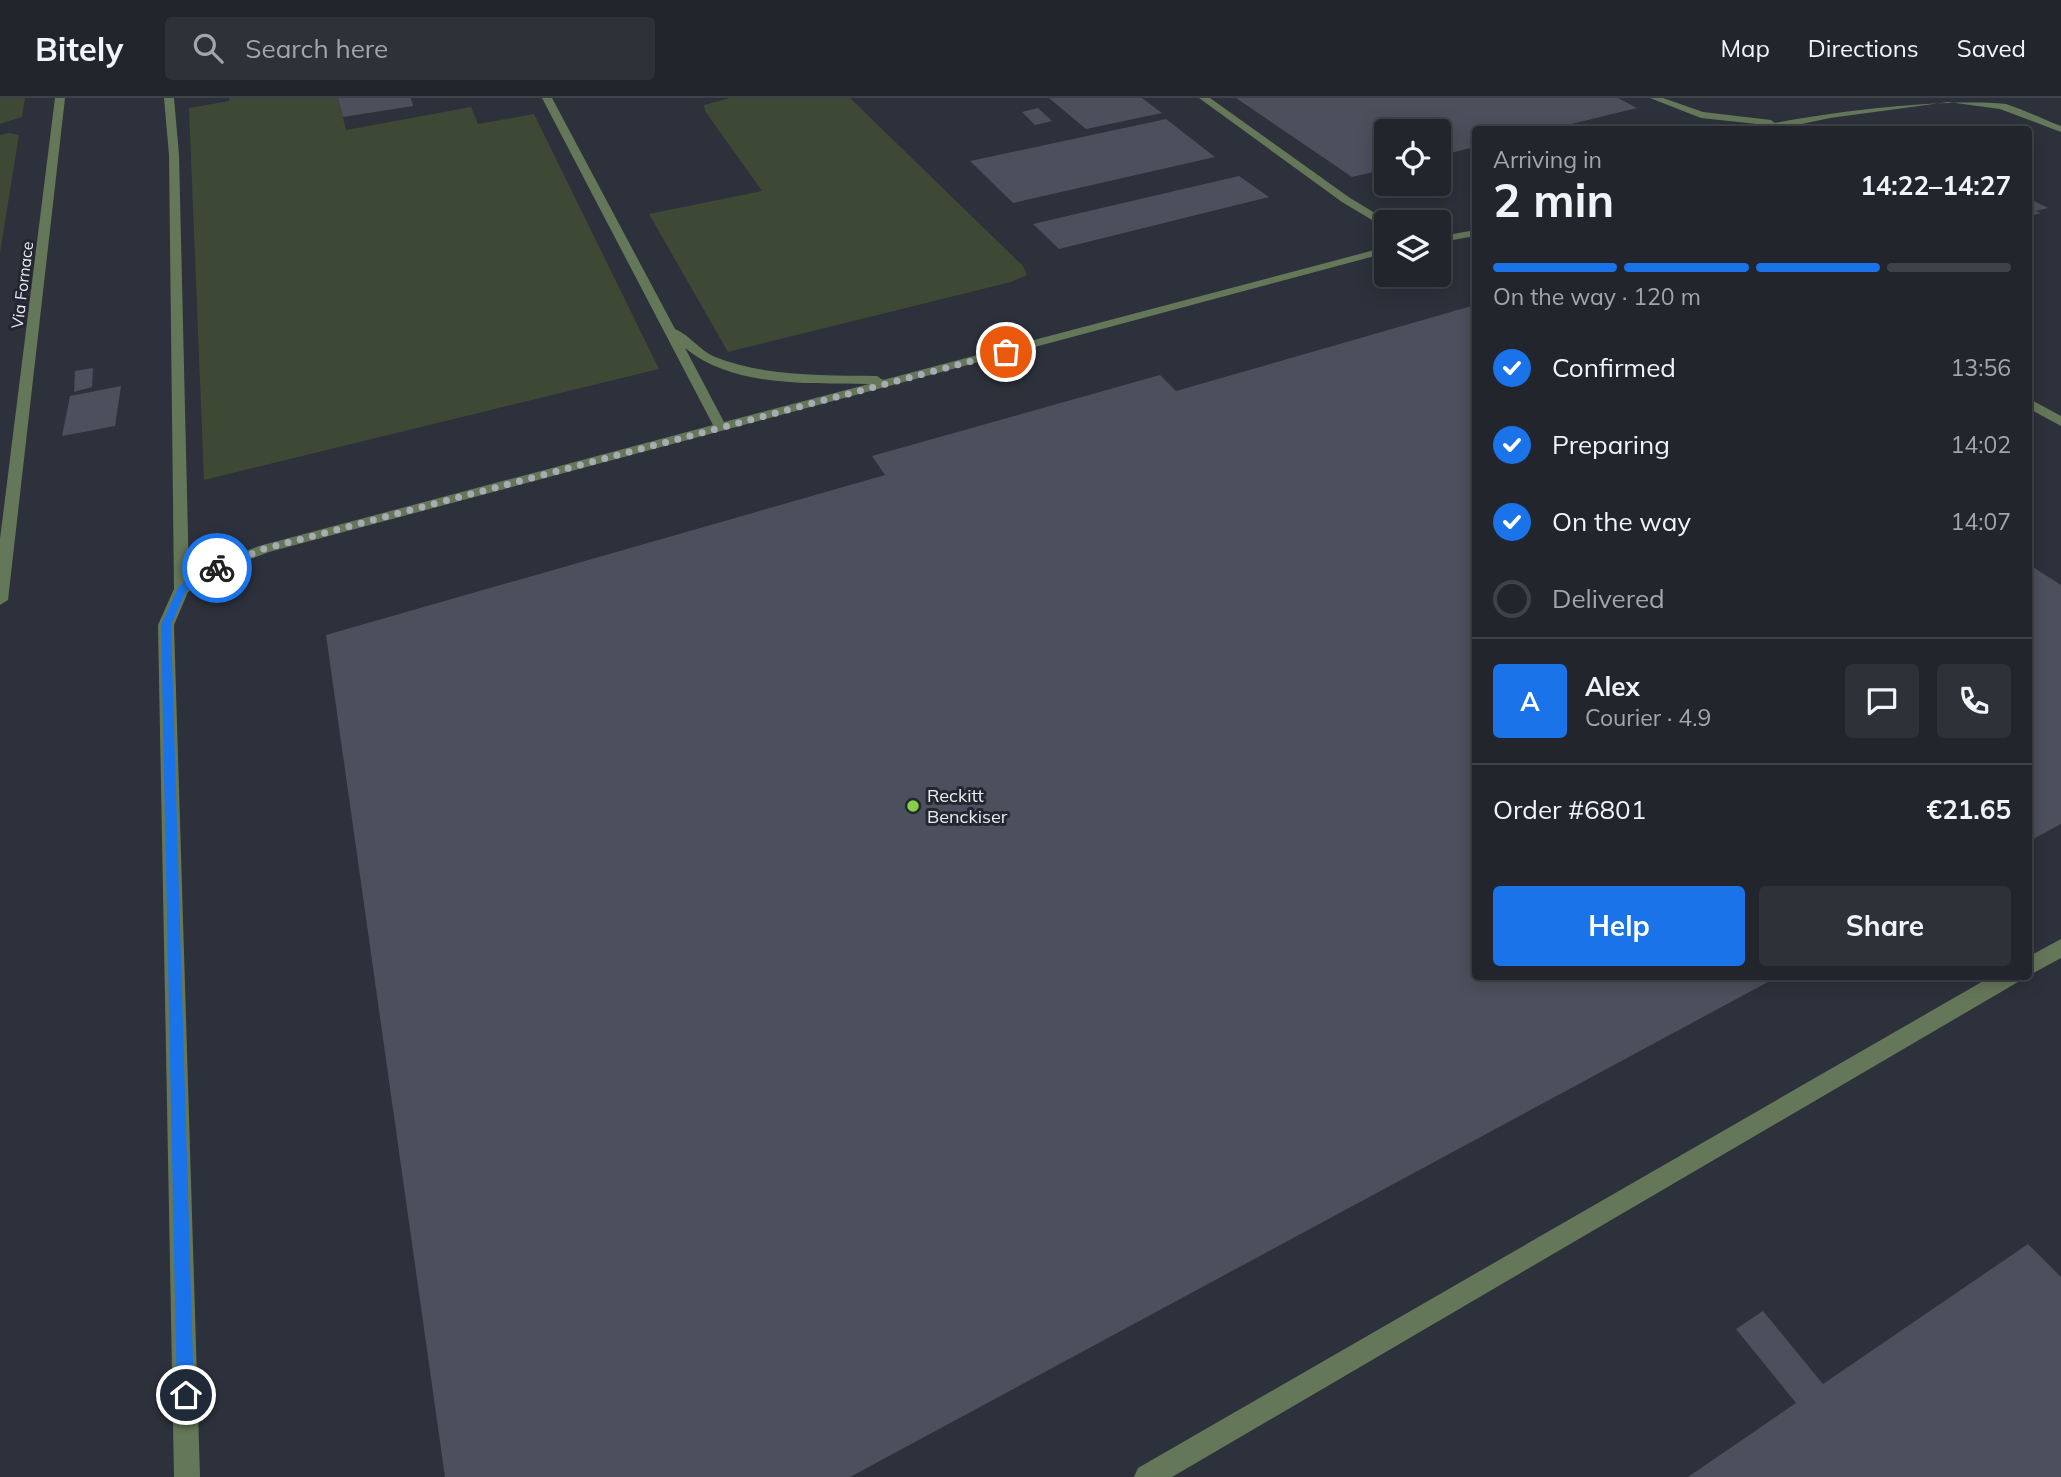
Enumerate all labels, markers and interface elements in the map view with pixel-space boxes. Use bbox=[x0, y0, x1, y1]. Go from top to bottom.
search box bbox=[165, 17, 655, 80]
text: Bitely bbox=[35, 28, 123, 69]
icon: search bbox=[189, 29, 227, 67]
text: Search here bbox=[245, 32, 388, 65]
text: Map bbox=[1720, 33, 1770, 63]
text: Directions bbox=[1808, 33, 1919, 63]
text: Saved bbox=[1957, 33, 2026, 63]
map controls bbox=[1374, 119, 1451, 287]
button: locate bbox=[1374, 119, 1451, 196]
text: Arriving in bbox=[1493, 145, 1602, 174]
text: 14:22–14:27 bbox=[1860, 169, 2011, 202]
text: 2 min bbox=[1493, 171, 1614, 229]
button: layers bbox=[1374, 210, 1451, 287]
street label: Via Fornace bbox=[7, 240, 37, 330]
text: On the way · 120 m bbox=[1493, 282, 1701, 311]
pin bbox=[976, 322, 1036, 382]
icon: bag bbox=[987, 333, 1025, 371]
icon: check bbox=[1493, 349, 1531, 387]
text: Confirmed bbox=[1552, 351, 1676, 384]
text: 13:56 bbox=[1951, 353, 2011, 382]
icon: check bbox=[1493, 426, 1531, 464]
text: Preparing bbox=[1552, 428, 1670, 461]
text: 14:02 bbox=[1951, 430, 2011, 459]
icon: check bbox=[1493, 503, 1531, 541]
text: On the way bbox=[1552, 505, 1691, 538]
text: 14:07 bbox=[1951, 507, 2011, 536]
courier bbox=[182, 533, 252, 603]
icon: bike bbox=[198, 549, 236, 587]
text: Delivered bbox=[1552, 582, 1665, 615]
button: chat bbox=[1845, 664, 1919, 738]
button: phone bbox=[1937, 664, 2011, 738]
text: Alex bbox=[1585, 670, 1640, 703]
text: A bbox=[1520, 685, 1540, 718]
text: Courier · 4.9 bbox=[1585, 703, 1711, 732]
place label: Reckitt Benckiser bbox=[927, 784, 1008, 828]
text: Order #6801 bbox=[1493, 793, 1646, 826]
text: €21.65 bbox=[1927, 793, 2011, 826]
marker: Reckitt Benckiser bbox=[905, 798, 921, 814]
button: Help bbox=[1493, 886, 1745, 966]
button: Share bbox=[1759, 886, 2011, 966]
pin bbox=[156, 1365, 216, 1425]
icon: home bbox=[167, 1376, 205, 1414]

